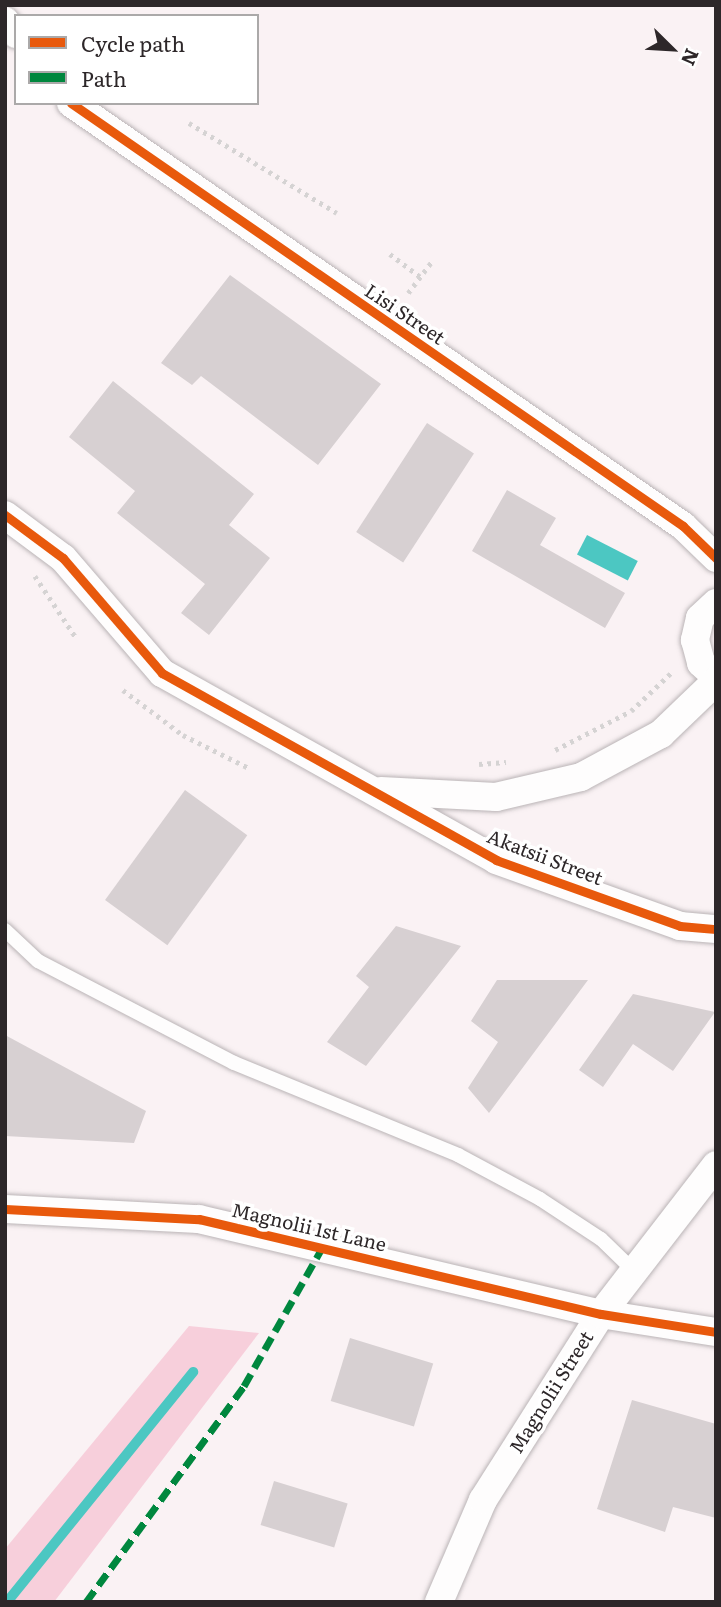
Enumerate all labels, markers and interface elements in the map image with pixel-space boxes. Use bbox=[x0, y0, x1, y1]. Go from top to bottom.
legend bbox=[14, 14, 259, 105]
north arrow bbox=[637, 14, 707, 84]
text: Cycle path bbox=[81, 27, 185, 58]
text: N bbox=[675, 45, 707, 71]
text: Path bbox=[81, 62, 127, 93]
street label: Lisi Street bbox=[361, 279, 449, 349]
street label: Akatsii Street bbox=[484, 825, 606, 889]
street label: Magnolii 1st Lane bbox=[230, 1198, 388, 1256]
street label: Magnolii Street bbox=[504, 1327, 598, 1457]

